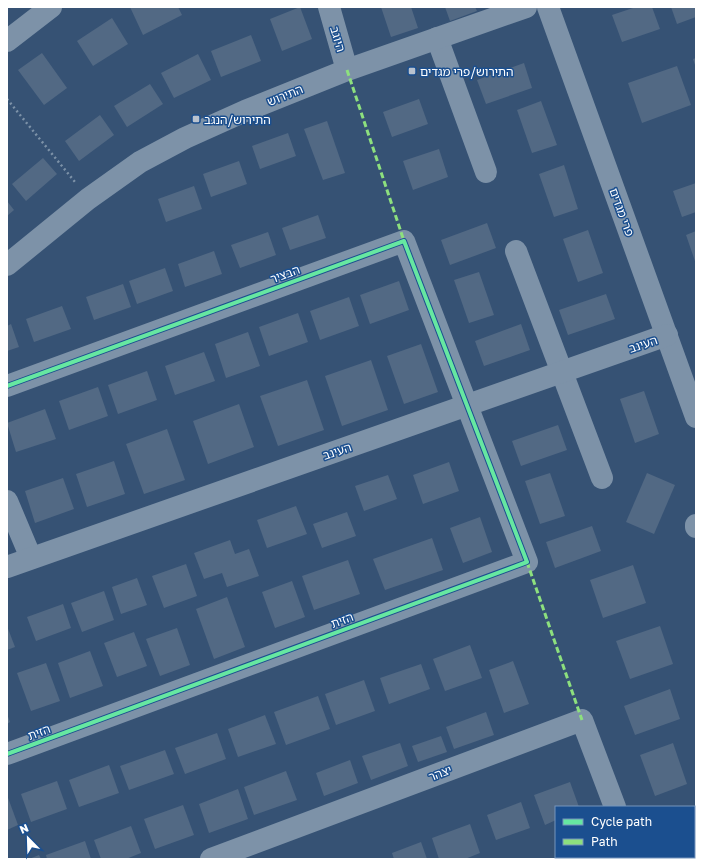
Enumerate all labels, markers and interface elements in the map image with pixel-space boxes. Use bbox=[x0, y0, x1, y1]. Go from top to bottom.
street label: היוגב bbox=[327, 24, 349, 54]
place label: התירוש/פרי מגדים bbox=[420, 64, 514, 79]
marker: התירוש/פרי מגדים bbox=[407, 66, 417, 76]
street label: התירוש bbox=[265, 81, 305, 109]
place label: התירוש/הנגב bbox=[204, 112, 271, 127]
marker: התירוש/הנגב bbox=[191, 114, 201, 124]
street label: פרי מגדים bbox=[606, 186, 638, 238]
street label: הבציר bbox=[268, 262, 302, 286]
street label: העינב bbox=[627, 332, 659, 356]
street label: העינב bbox=[321, 439, 353, 463]
street label: הזית bbox=[329, 609, 355, 631]
street label: הזית bbox=[26, 721, 52, 743]
street label: יצהר bbox=[426, 762, 454, 784]
legend bbox=[555, 806, 695, 858]
text: Cycle path bbox=[591, 814, 652, 829]
north arrow bbox=[8, 818, 48, 858]
text: N bbox=[18, 821, 30, 836]
text: Path bbox=[591, 834, 618, 849]

